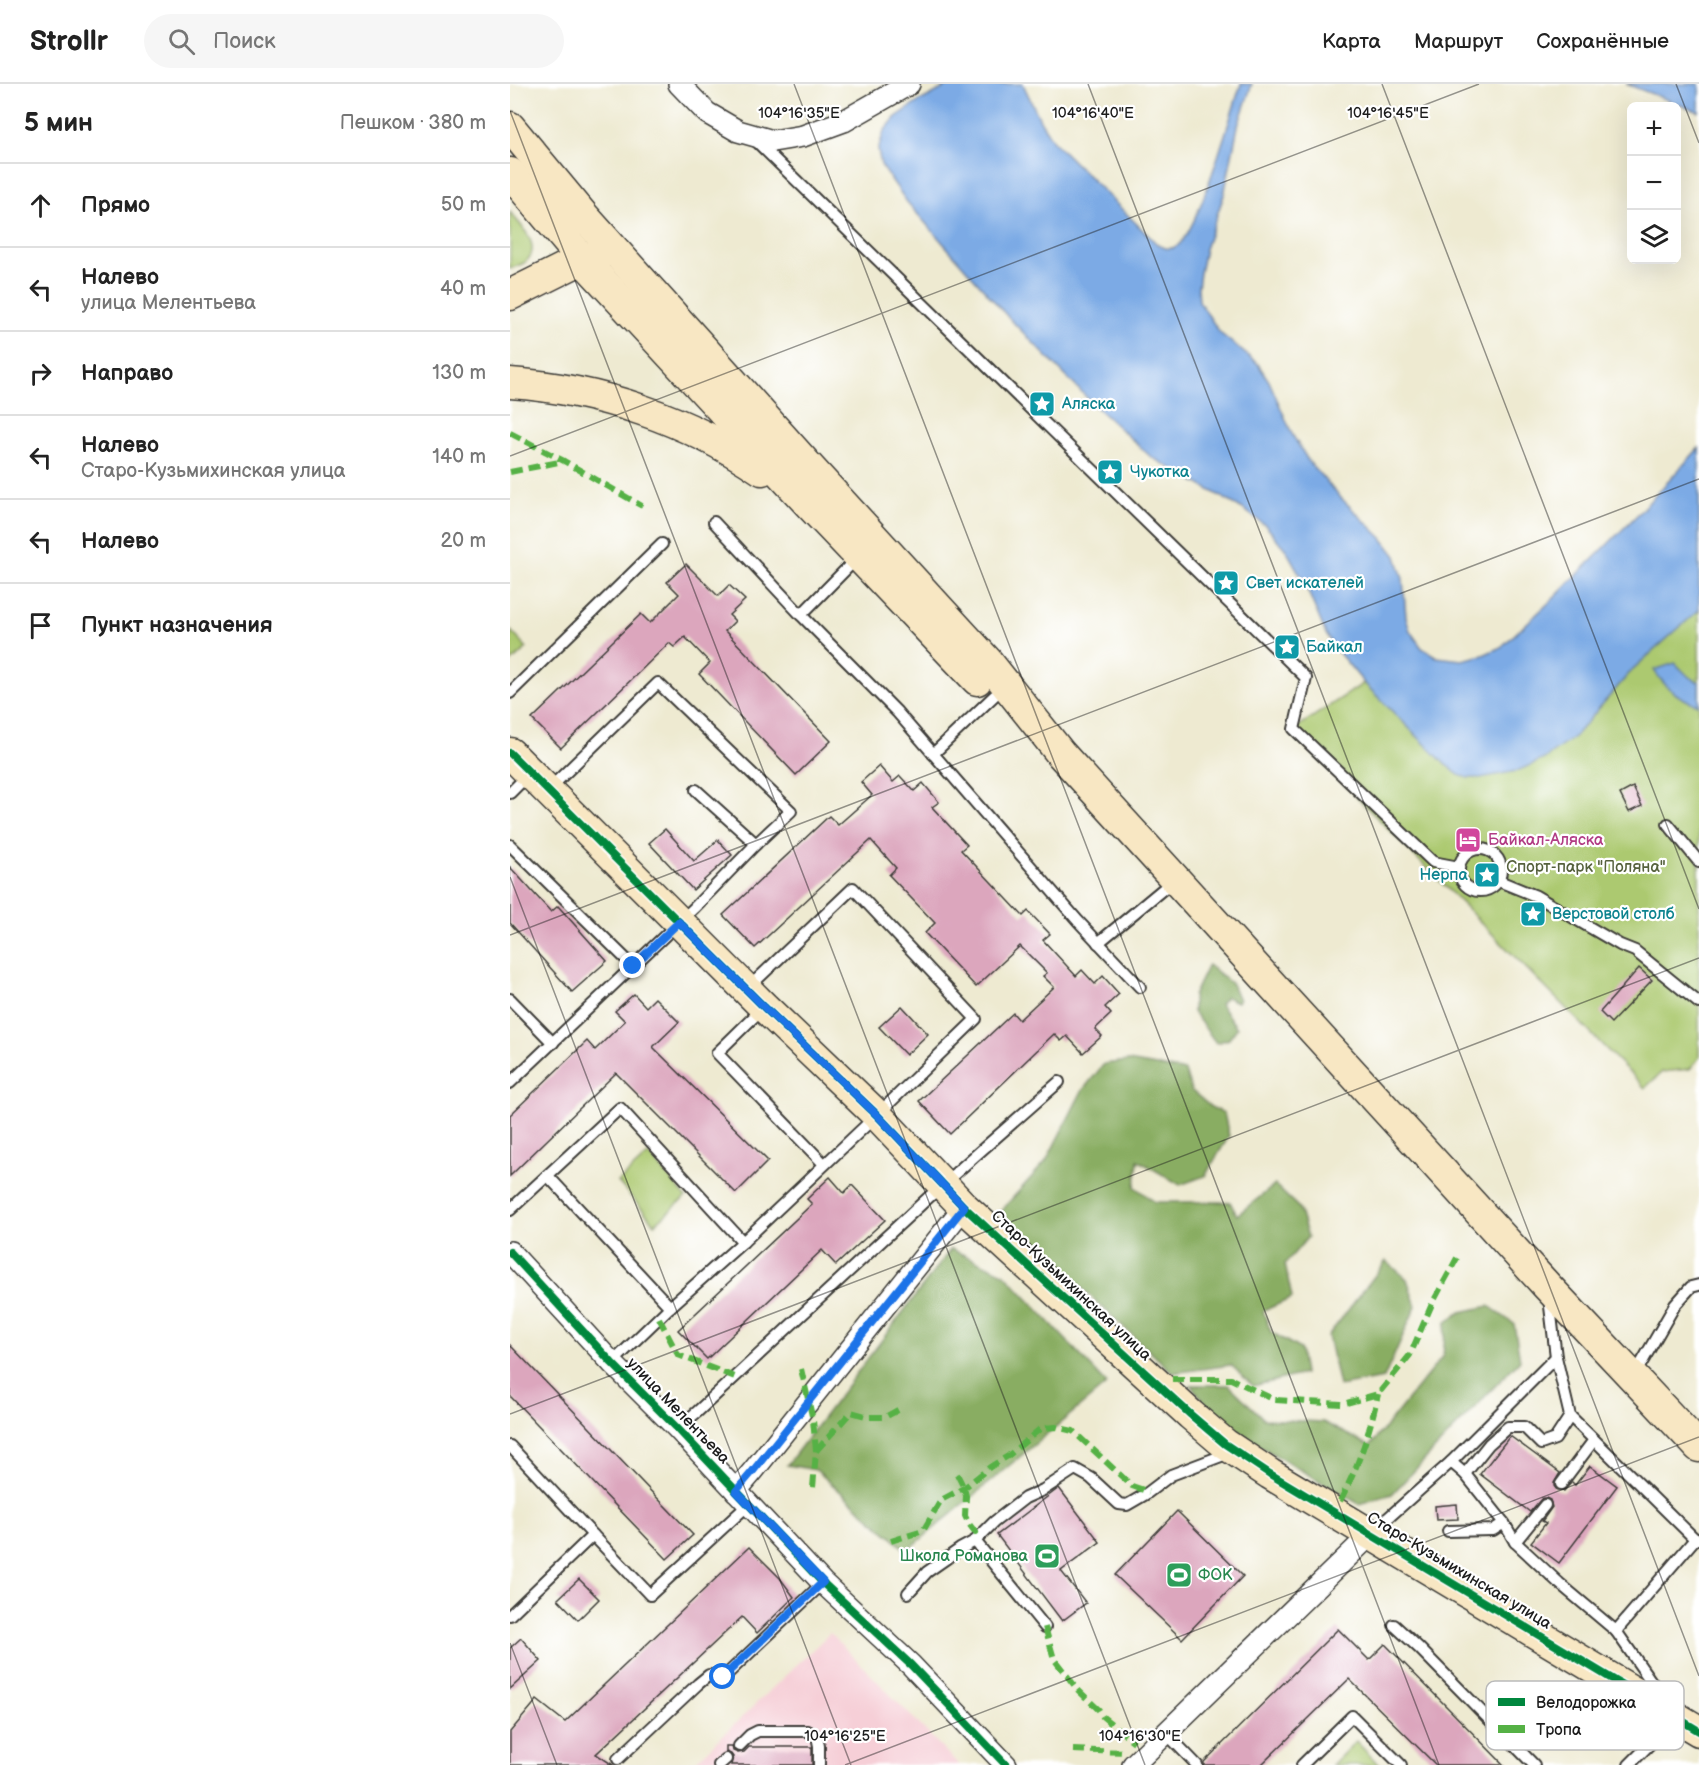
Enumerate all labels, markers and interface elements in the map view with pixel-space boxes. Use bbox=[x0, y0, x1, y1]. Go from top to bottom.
search box bbox=[144, 14, 564, 68]
text: Strollr bbox=[30, 25, 108, 58]
icon: search bbox=[165, 25, 198, 58]
text: Поиск bbox=[213, 28, 276, 55]
text: Карта bbox=[1322, 29, 1381, 54]
text: Маршрут bbox=[1414, 29, 1503, 54]
text: Сохранённые bbox=[1536, 29, 1669, 54]
map controls bbox=[1627, 102, 1681, 264]
button: + bbox=[1627, 102, 1681, 156]
text: 104°16'35"E bbox=[758, 104, 840, 123]
text: 104°16'40"E bbox=[1052, 104, 1134, 123]
text: 104°16'45"E bbox=[1347, 104, 1429, 123]
text: 5 мин bbox=[24, 108, 93, 139]
text: Пешком · 380 m bbox=[340, 111, 486, 135]
button: − bbox=[1627, 156, 1681, 210]
icon: ahead bbox=[24, 189, 57, 222]
text: Прямо bbox=[81, 192, 150, 219]
text: 50 m bbox=[441, 193, 486, 217]
button: layers bbox=[1627, 210, 1681, 264]
text: Налево bbox=[81, 264, 159, 291]
icon: left bbox=[24, 273, 57, 306]
text: 40 m bbox=[440, 277, 486, 301]
text: улица Мелентьева bbox=[81, 291, 256, 315]
icon: right bbox=[24, 357, 57, 390]
text: Направо bbox=[81, 360, 173, 387]
text: 130 m bbox=[432, 361, 486, 385]
place icon: Аляска bbox=[1027, 389, 1057, 419]
place label: Аляска bbox=[1061, 395, 1116, 414]
text: Налево bbox=[81, 432, 159, 459]
icon: left bbox=[24, 441, 57, 474]
text: 140 m bbox=[432, 445, 486, 469]
place icon: Чукотка bbox=[1095, 457, 1125, 487]
text: Старо-Кузьмихинская улица bbox=[81, 459, 346, 483]
place label: Чукотка bbox=[1130, 463, 1190, 482]
icon: left bbox=[24, 525, 57, 558]
text: Налево bbox=[81, 528, 159, 555]
text: 20 m bbox=[441, 529, 486, 553]
place icon: Свет искателей bbox=[1211, 568, 1241, 598]
place label: Свет искателей bbox=[1246, 574, 1364, 593]
icon: arrive bbox=[24, 609, 57, 642]
text: Пункт назначения bbox=[81, 612, 273, 639]
place icon: Байкал bbox=[1272, 632, 1302, 662]
place label: Байкал bbox=[1306, 638, 1362, 657]
hotel icon: Байкал-Аляска bbox=[1453, 825, 1483, 855]
place label: Байкал-Аляска bbox=[1488, 831, 1604, 850]
park label: Спорт-парк "Поляна" bbox=[1506, 858, 1666, 877]
place icon: Нерпа bbox=[1472, 860, 1502, 890]
place label: Нерпа bbox=[1419, 866, 1469, 885]
place icon: Верстовой столб bbox=[1518, 899, 1548, 929]
place label: Верстовой столб bbox=[1552, 905, 1675, 924]
route end bbox=[619, 952, 645, 978]
street label: Старо-Кузьмихинская улица bbox=[987, 1207, 1155, 1365]
street label: улица Мелентьева bbox=[623, 1354, 734, 1468]
street label: Старо-Кузьмихинская улица bbox=[1363, 1508, 1555, 1634]
sports icon: Школа Романова bbox=[1032, 1541, 1062, 1571]
place label: Школа Романова bbox=[900, 1547, 1029, 1566]
sports icon: ФОК bbox=[1164, 1560, 1194, 1590]
place label: ФОК bbox=[1198, 1566, 1233, 1585]
route start bbox=[709, 1663, 735, 1689]
legend bbox=[1486, 1681, 1684, 1750]
text: Велодорожка bbox=[1536, 1694, 1637, 1713]
text: Тропа bbox=[1536, 1721, 1582, 1740]
text: 104°16'25"E bbox=[804, 1727, 886, 1746]
text: 104°16'30"E bbox=[1099, 1727, 1181, 1746]

